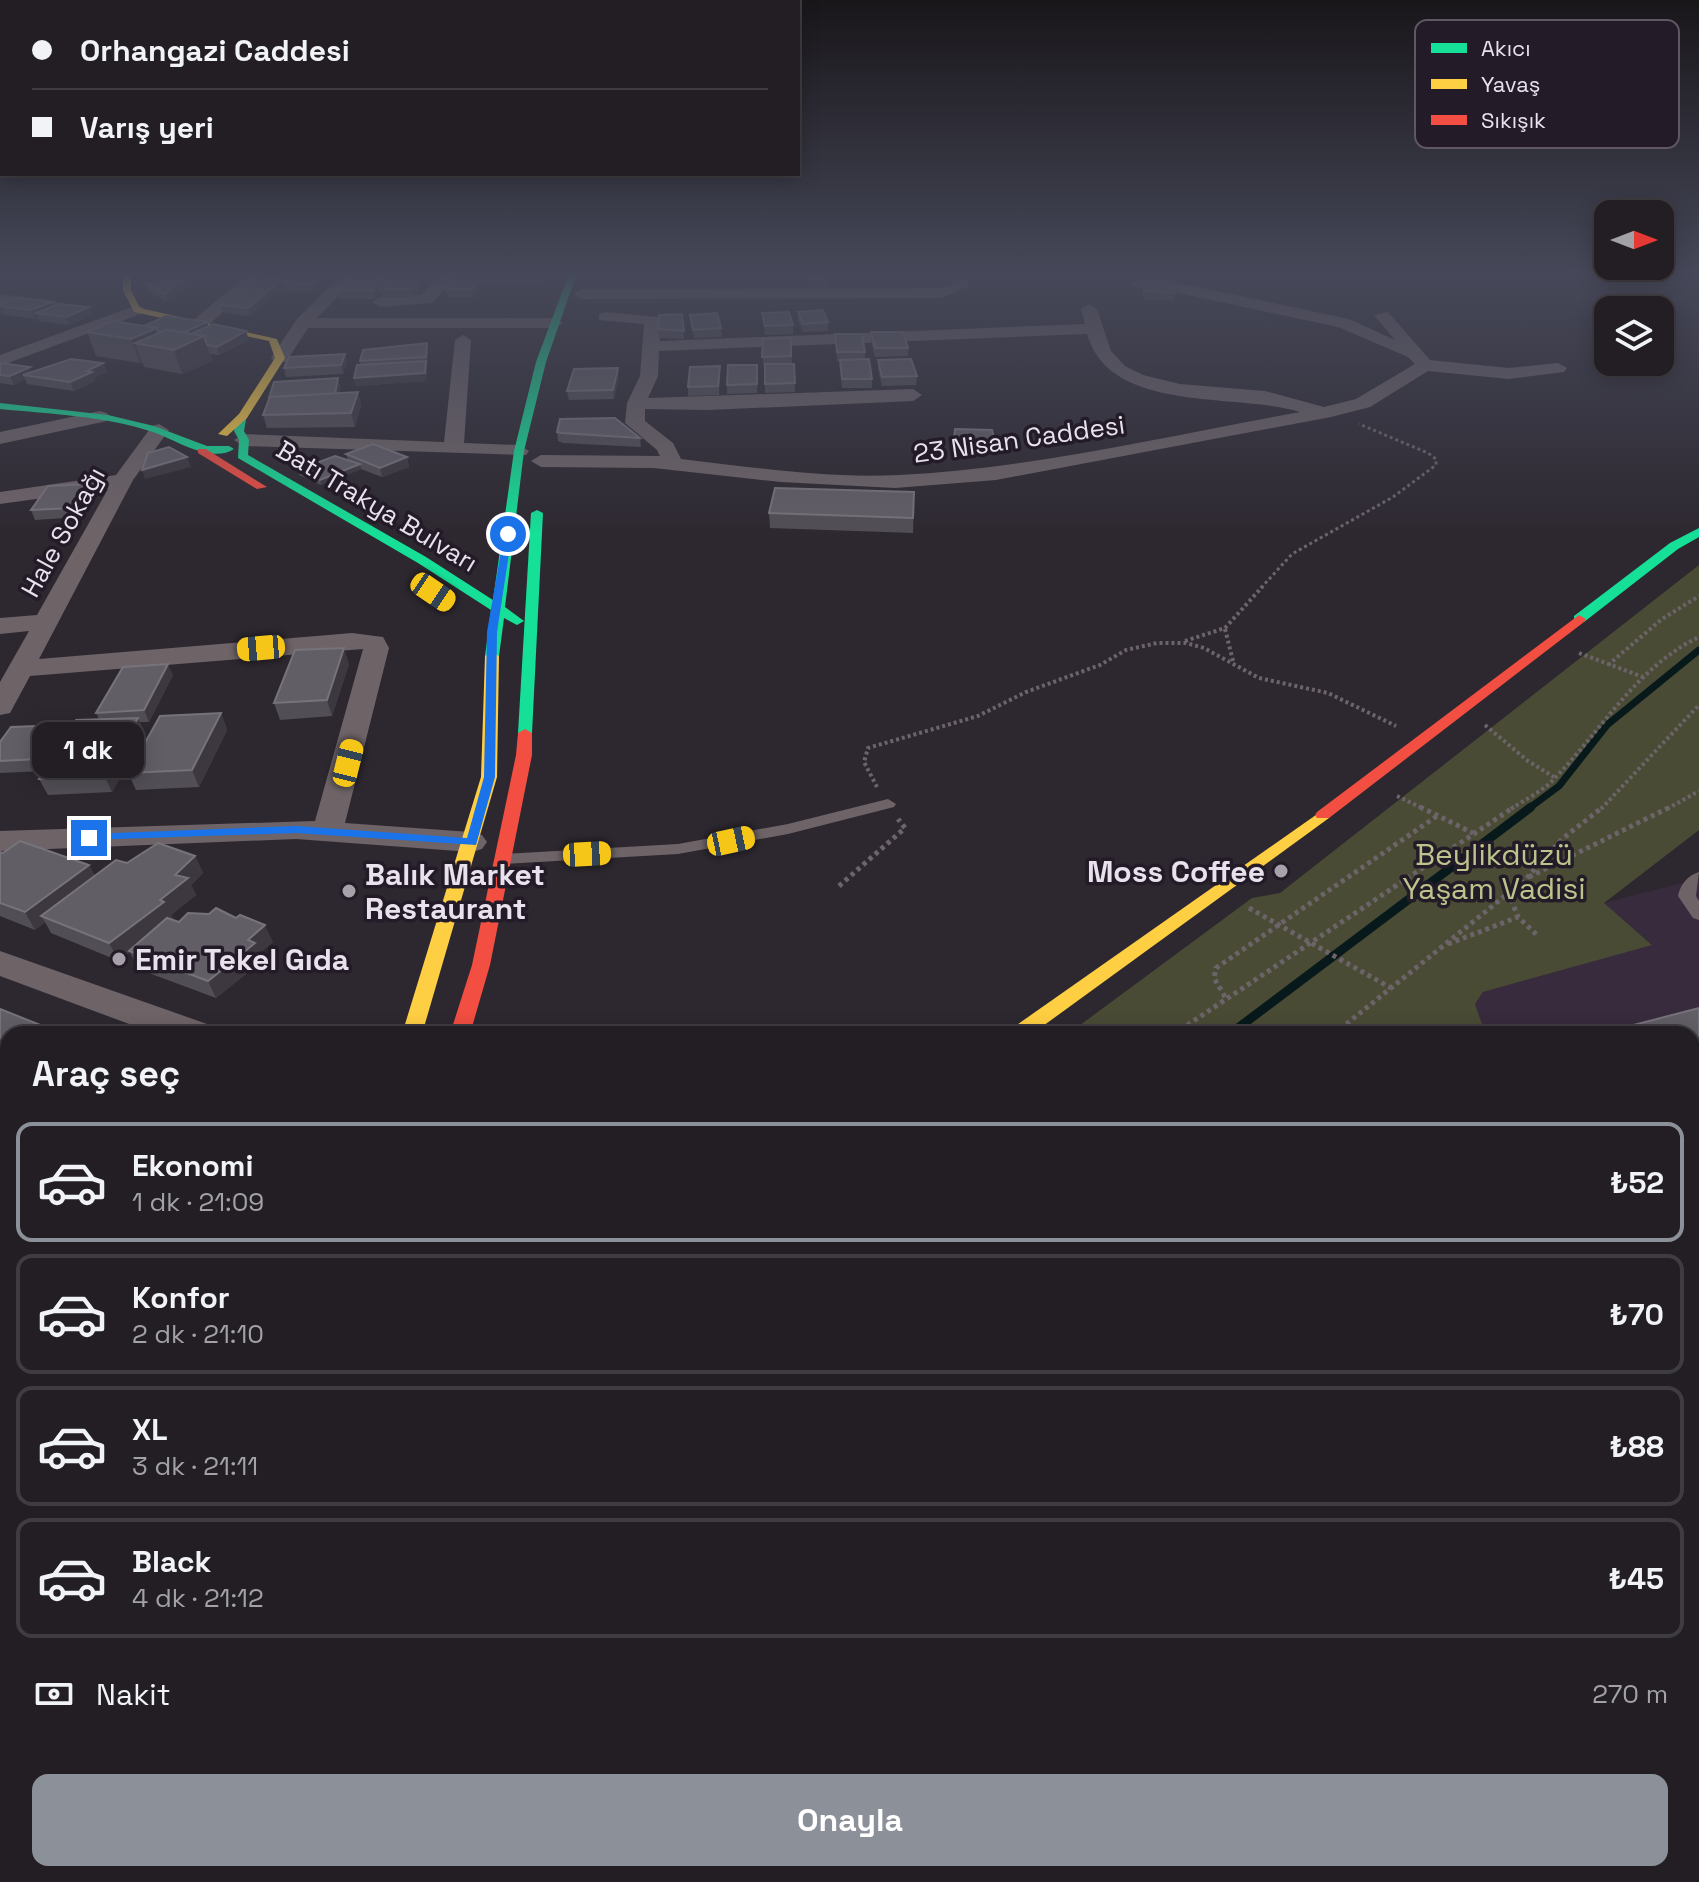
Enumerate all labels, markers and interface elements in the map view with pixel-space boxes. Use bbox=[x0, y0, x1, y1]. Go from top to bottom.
legend bbox=[1415, 20, 1679, 148]
text: Orhangazi Caddesi bbox=[80, 31, 350, 70]
text: Akıcı bbox=[1481, 34, 1531, 62]
text: Yavaş bbox=[1481, 70, 1540, 98]
text: Sıkışık bbox=[1481, 106, 1546, 134]
text: Varış yeri bbox=[80, 108, 214, 147]
north arrow bbox=[1594, 200, 1674, 280]
map controls bbox=[1594, 200, 1674, 376]
button: layers bbox=[1594, 296, 1674, 376]
street label: 23 Nisan Caddesi bbox=[911, 407, 1127, 471]
street label: Batı Trakya Bulvarı bbox=[270, 432, 484, 580]
street label: Hale Sokağı bbox=[13, 461, 113, 603]
route start bbox=[490, 516, 526, 552]
car bbox=[406, 569, 460, 615]
car bbox=[236, 634, 286, 662]
callout: 1 dk bbox=[33, 722, 145, 778]
text: 1 dk bbox=[63, 733, 113, 767]
car bbox=[331, 737, 365, 789]
route end bbox=[71, 820, 107, 856]
car bbox=[705, 824, 757, 858]
park label: Beylikdüzü Yaşam Vadisi bbox=[1402, 835, 1586, 908]
car bbox=[562, 841, 612, 867]
place label: Moss Coffee bbox=[1087, 852, 1265, 891]
place label: Balık Market Restaurant bbox=[365, 855, 545, 928]
marker: Moss Coffee bbox=[1272, 862, 1290, 880]
marker: Balık Market Restaurant bbox=[340, 882, 358, 900]
place label: Emir Tekel Gıda bbox=[135, 940, 349, 979]
marker: Emir Tekel Gıda bbox=[110, 950, 128, 968]
text: Araç seç bbox=[32, 1051, 180, 1097]
icon: car bbox=[36, 1146, 108, 1218]
text: Ekonomi bbox=[132, 1146, 253, 1185]
text: ₺52 bbox=[1610, 1163, 1664, 1202]
text: 1 dk · 21:09 bbox=[132, 1185, 264, 1219]
icon: car bbox=[36, 1278, 108, 1350]
text: Konfor bbox=[132, 1278, 230, 1317]
text: ₺70 bbox=[1610, 1295, 1664, 1334]
text: 2 dk · 21:10 bbox=[132, 1317, 264, 1351]
icon: car bbox=[36, 1410, 108, 1482]
text: XL bbox=[132, 1410, 168, 1449]
text: ₺88 bbox=[1609, 1427, 1664, 1466]
text: 3 dk · 21:11 bbox=[132, 1449, 258, 1483]
icon: car bbox=[36, 1542, 108, 1614]
text: Black bbox=[132, 1542, 211, 1581]
text: ₺45 bbox=[1608, 1559, 1664, 1598]
text: 4 dk · 21:12 bbox=[132, 1581, 264, 1615]
icon: cash bbox=[32, 1672, 76, 1716]
text: Nakit bbox=[96, 1675, 170, 1714]
text: 270 m bbox=[1592, 1677, 1668, 1711]
button: Onayla bbox=[32, 1774, 1668, 1866]

